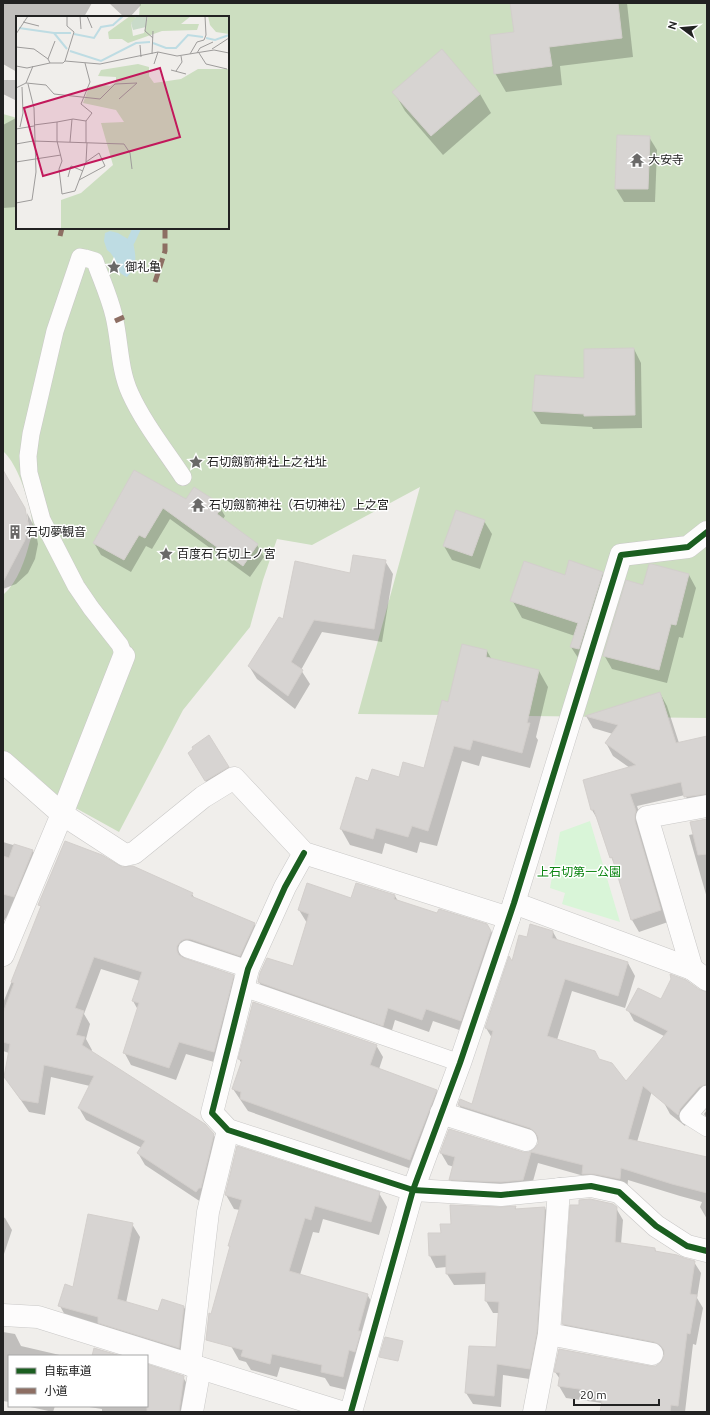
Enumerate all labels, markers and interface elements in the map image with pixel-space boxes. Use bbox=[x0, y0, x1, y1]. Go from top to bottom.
north arrow bbox=[662, 8, 702, 48]
inset map bbox=[16, 16, 229, 229]
text: N bbox=[665, 20, 679, 31]
temple icon: 大安寺 bbox=[629, 152, 645, 168]
place label: 大安寺 bbox=[648, 153, 684, 166]
place icon: 御礼亀 bbox=[106, 259, 122, 275]
place label: 御礼亀 bbox=[125, 260, 161, 273]
place icon: 石切劔箭神社上之社址 bbox=[188, 454, 204, 470]
place label: 石切劔箭神社上之社址 bbox=[207, 455, 327, 468]
temple icon: 石切劔箭神社（石切神社）上之宮 bbox=[190, 497, 206, 513]
place label: 石切劔箭神社（石切神社）上之宮 bbox=[209, 498, 389, 511]
building icon: 石切夢観音 bbox=[7, 524, 23, 540]
place label: 石切夢観音 bbox=[26, 525, 86, 538]
place icon: 百度石 石切上ノ宮 bbox=[158, 546, 174, 562]
place label: 百度石 石切上ノ宮 bbox=[177, 547, 276, 560]
park label: 上石切第一公園 bbox=[537, 865, 621, 878]
legend bbox=[8, 1355, 148, 1407]
text: 自転車道 bbox=[44, 1364, 92, 1377]
scale bar bbox=[574, 1381, 659, 1407]
text: 小道 bbox=[44, 1384, 68, 1397]
text: 20 m bbox=[580, 1388, 607, 1401]

